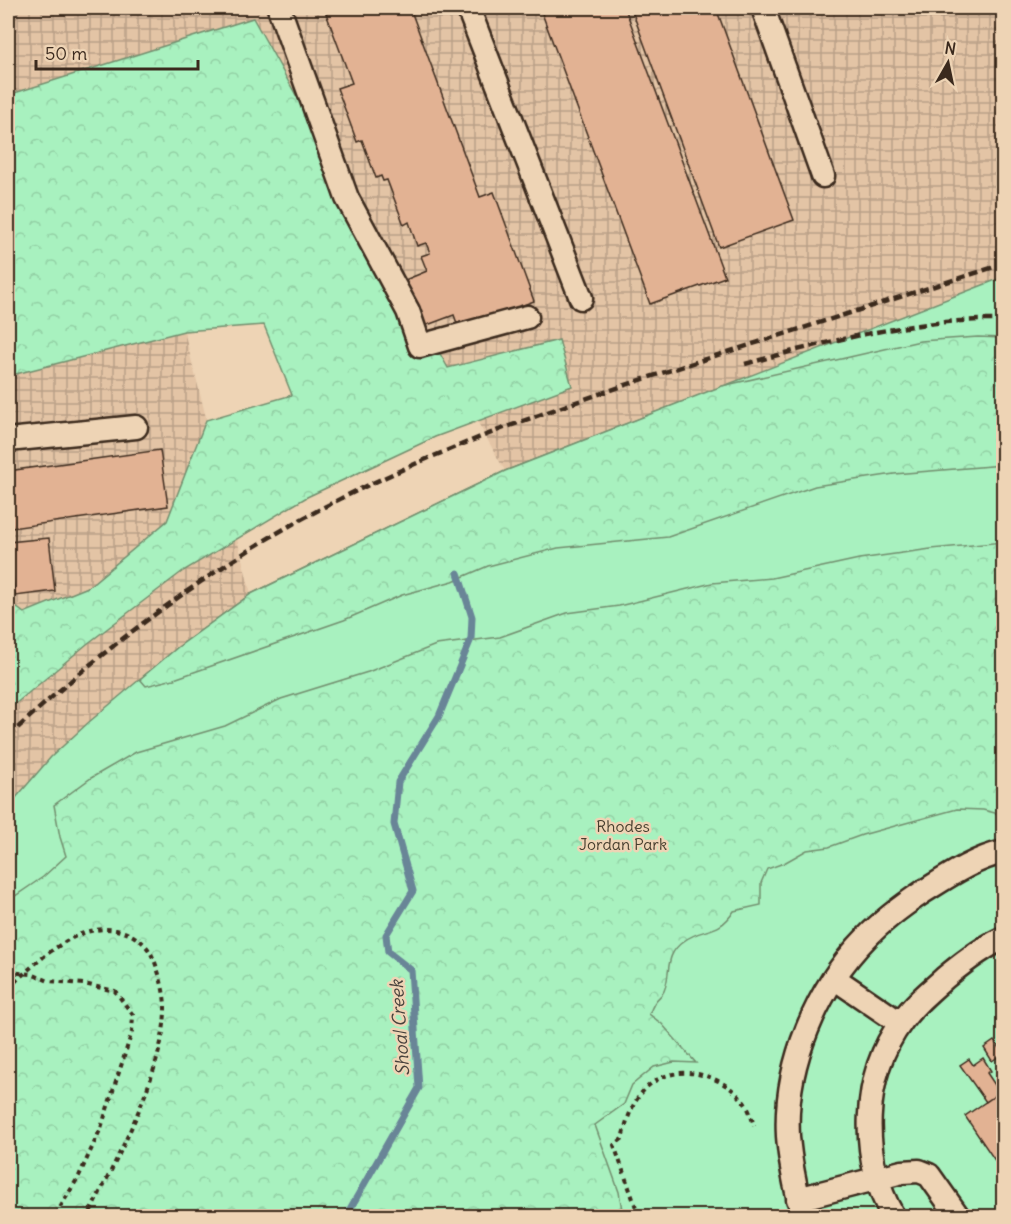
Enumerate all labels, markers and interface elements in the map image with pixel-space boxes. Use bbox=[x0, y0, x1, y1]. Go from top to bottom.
scale bar bbox=[36, 33, 198, 71]
north arrow bbox=[918, 33, 978, 93]
text: N bbox=[943, 37, 957, 59]
text: 50 m bbox=[45, 42, 87, 65]
park label: Rhodes Jordan Park bbox=[579, 816, 667, 854]
water label: Shoal Creek bbox=[385, 977, 414, 1077]

